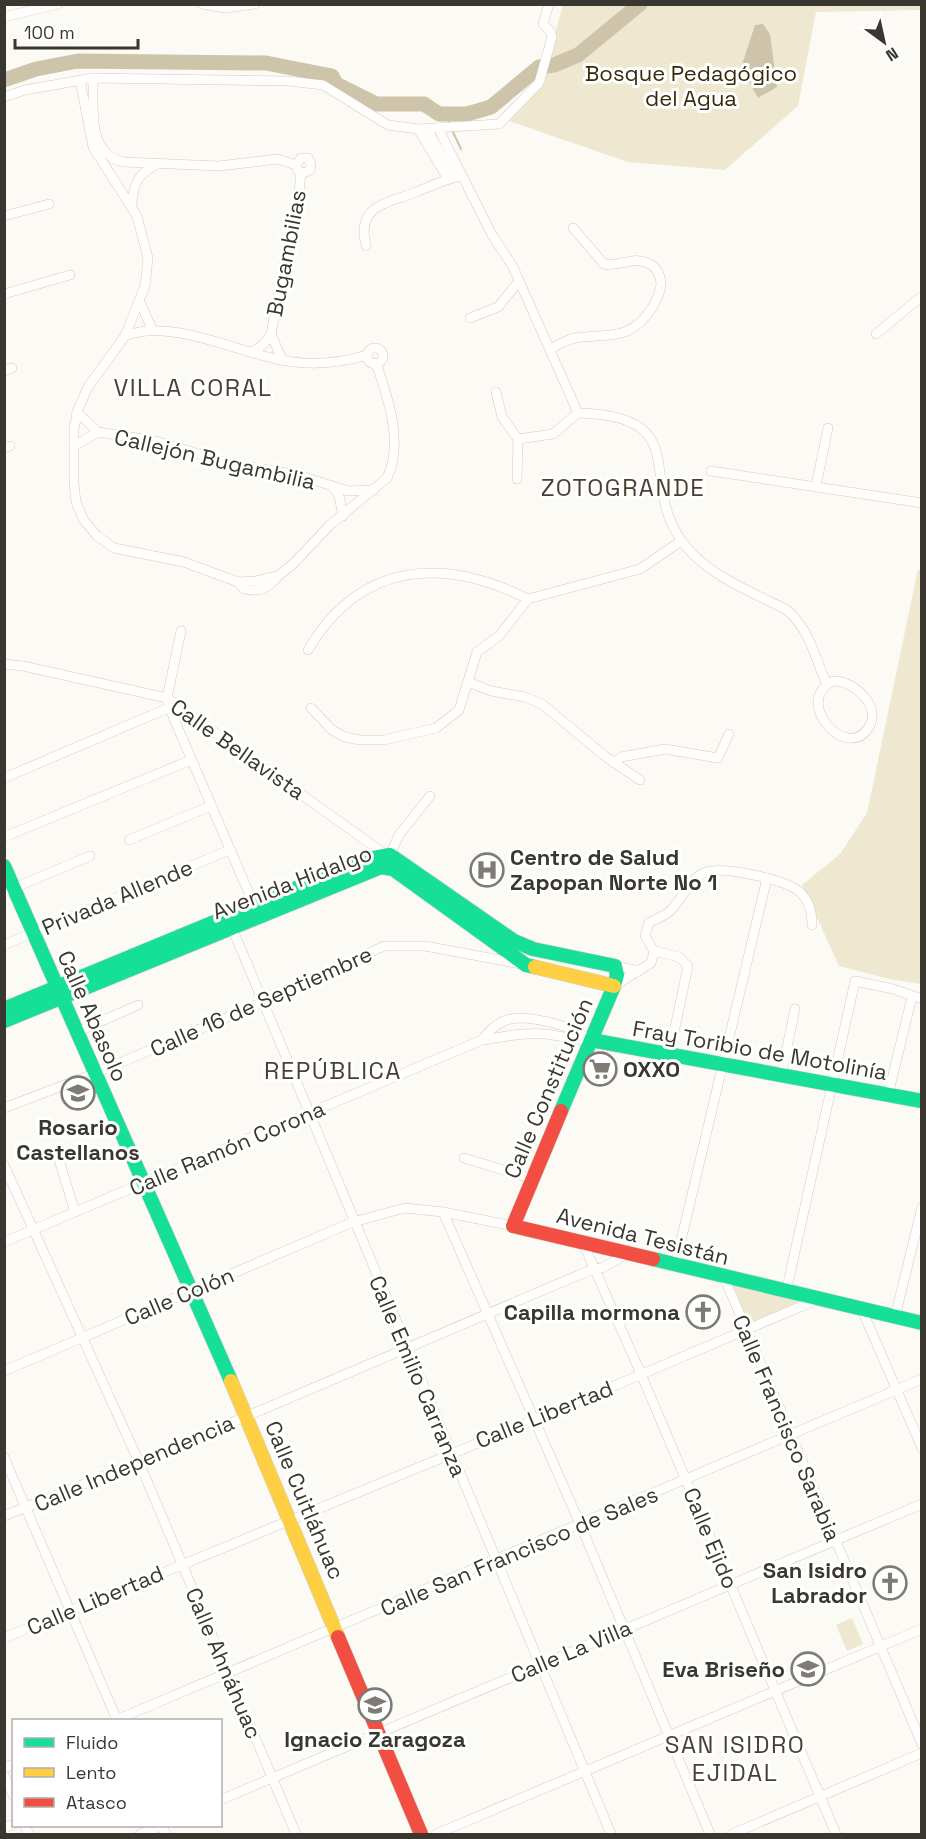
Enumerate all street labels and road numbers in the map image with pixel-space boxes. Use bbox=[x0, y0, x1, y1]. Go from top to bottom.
street label: Bugambilias bbox=[260, 187, 312, 319]
street label: Callejón Bugambilia bbox=[112, 422, 319, 496]
street label: Calle Bellavista bbox=[165, 692, 311, 806]
street label: Avenida Hidalgo bbox=[208, 839, 376, 925]
street label: Privada Allende bbox=[37, 853, 197, 941]
street label: Calle 16 de Septiembre bbox=[146, 939, 376, 1063]
street label: Calle Abasolo bbox=[52, 946, 134, 1086]
street label: Calle Constitución bbox=[497, 993, 599, 1183]
street label: Fray Toribio de Motolinía bbox=[630, 1014, 890, 1086]
street label: Calle Ramón Corona bbox=[125, 1094, 329, 1202]
street label: Avenida Tesistán bbox=[554, 1201, 732, 1271]
street label: Calle Colón bbox=[120, 1260, 238, 1332]
street label: Calle Emilio Carranza bbox=[363, 1271, 473, 1481]
street label: Calle Francisco Sarabia bbox=[727, 1310, 848, 1546]
street label: Calle Libertad bbox=[471, 1374, 617, 1454]
street label: Calle Independencia bbox=[30, 1408, 239, 1518]
street label: Calle Cuitláhuac bbox=[259, 1416, 351, 1584]
street label: Calle San Francisco de Sales bbox=[376, 1480, 662, 1622]
street label: Calle Ejido bbox=[677, 1483, 745, 1593]
street label: Calle Libertad bbox=[22, 1559, 168, 1641]
street label: Calle Ahnáhuac bbox=[180, 1583, 268, 1743]
street label: Calle La Villa bbox=[506, 1613, 636, 1689]

